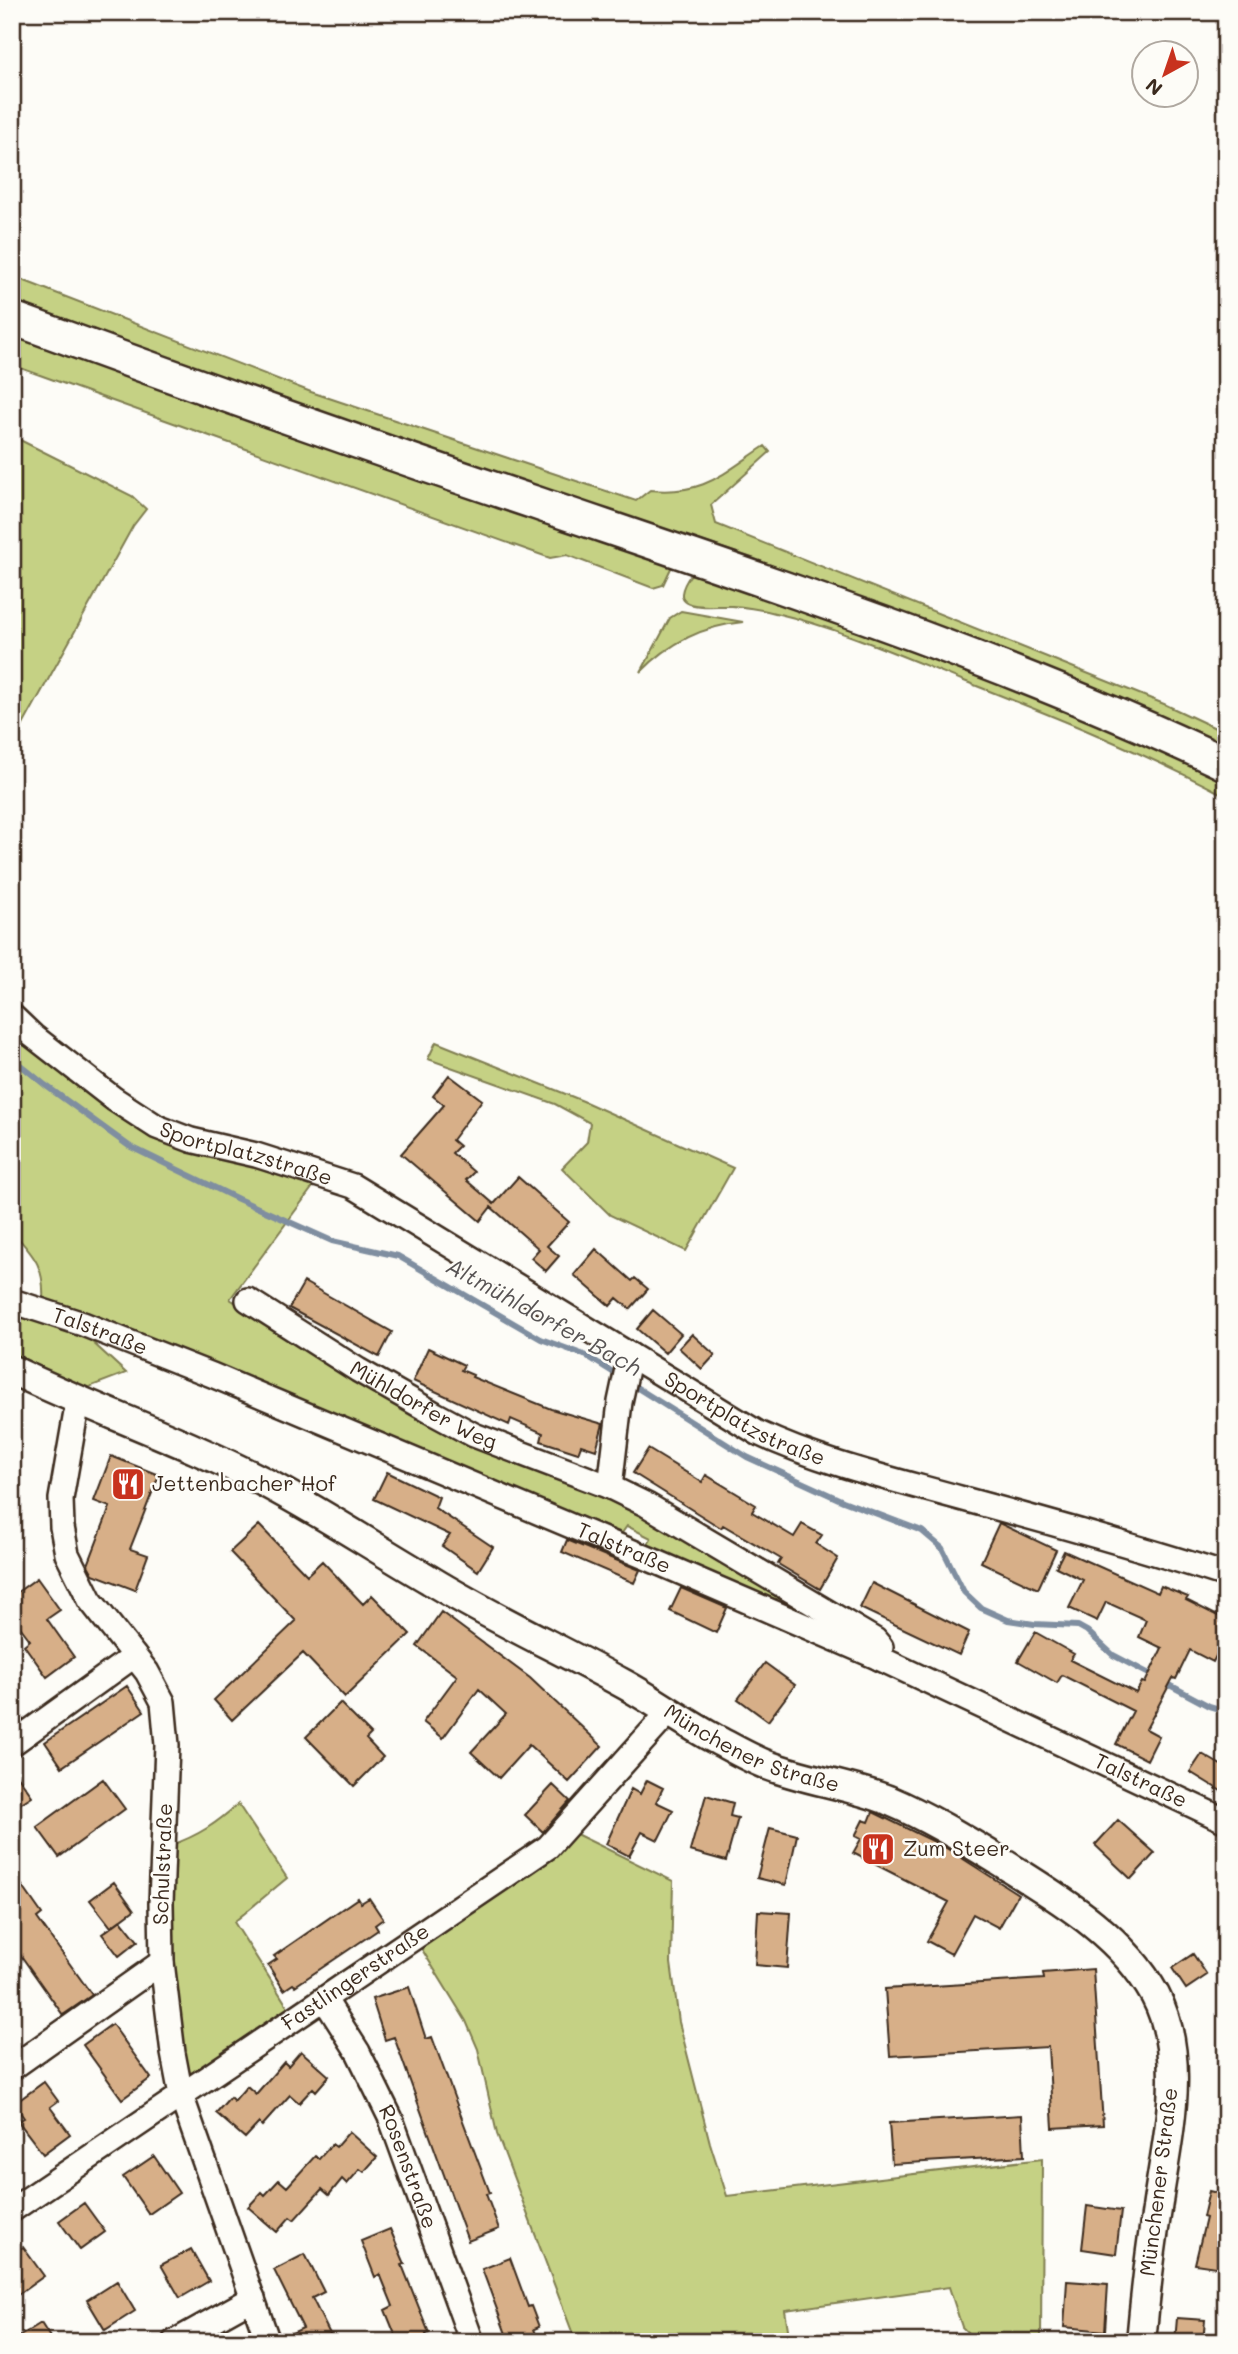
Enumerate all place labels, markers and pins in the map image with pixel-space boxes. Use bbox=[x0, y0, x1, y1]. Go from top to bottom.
restaurant icon: Jettenbacher Hof bbox=[109, 1465, 147, 1503]
place label: Jettenbacher Hof bbox=[152, 1469, 337, 1496]
restaurant icon: Zum Steer bbox=[859, 1830, 897, 1868]
place label: Zum Steer bbox=[903, 1834, 1010, 1861]

